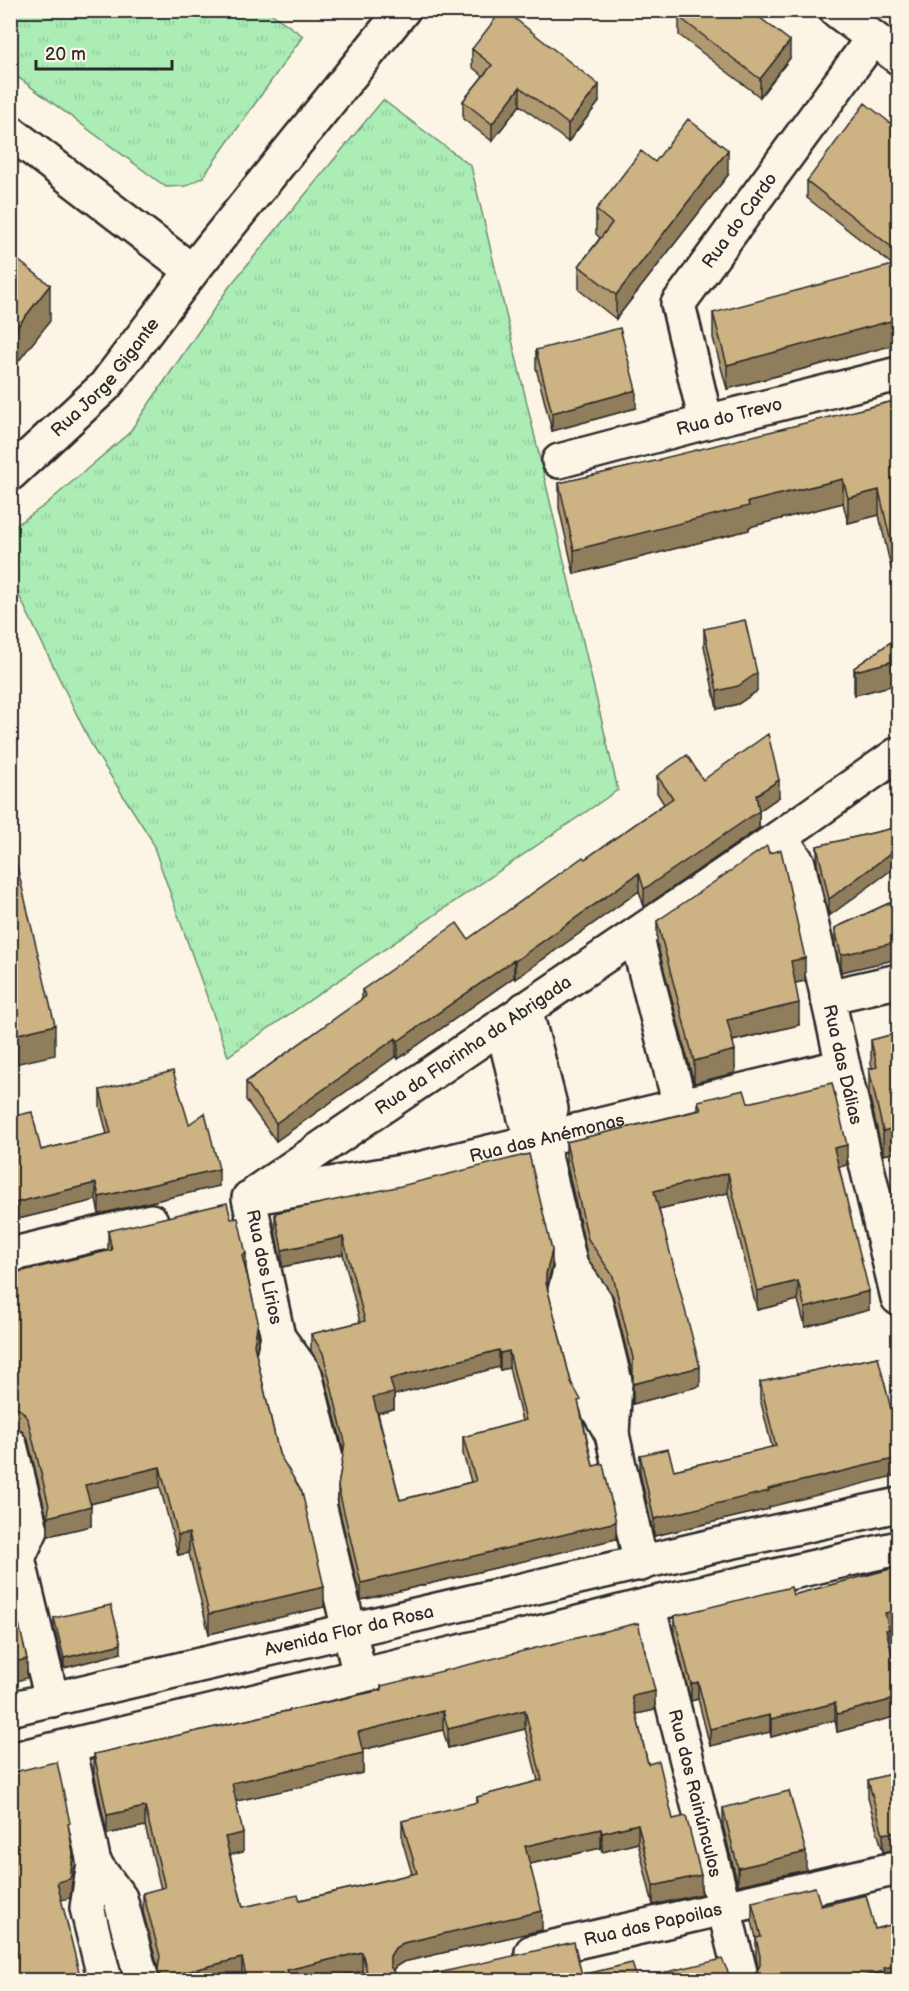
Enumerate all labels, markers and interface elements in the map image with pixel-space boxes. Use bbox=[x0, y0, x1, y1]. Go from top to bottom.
scale bar bbox=[36, 33, 172, 71]
text: 20 m bbox=[45, 44, 86, 65]
street label: Rua do Cardo bbox=[697, 169, 781, 272]
street label: Rua Jorge Gigante bbox=[47, 313, 164, 441]
street label: Rua do Trevo bbox=[674, 393, 784, 440]
street label: Rua da Florinha da Abrigada bbox=[371, 971, 575, 1119]
street label: Rua das Dálias bbox=[819, 1002, 867, 1127]
street label: Rua das Anémonas bbox=[467, 1109, 627, 1167]
street label: Rua dos Lírios bbox=[242, 1208, 286, 1326]
street label: Avenida Flor da Rosa bbox=[262, 1601, 436, 1660]
street label: Rua dos Rainúnculos bbox=[664, 1707, 726, 1879]
street label: Rua das Papoilas bbox=[582, 1898, 724, 1950]

